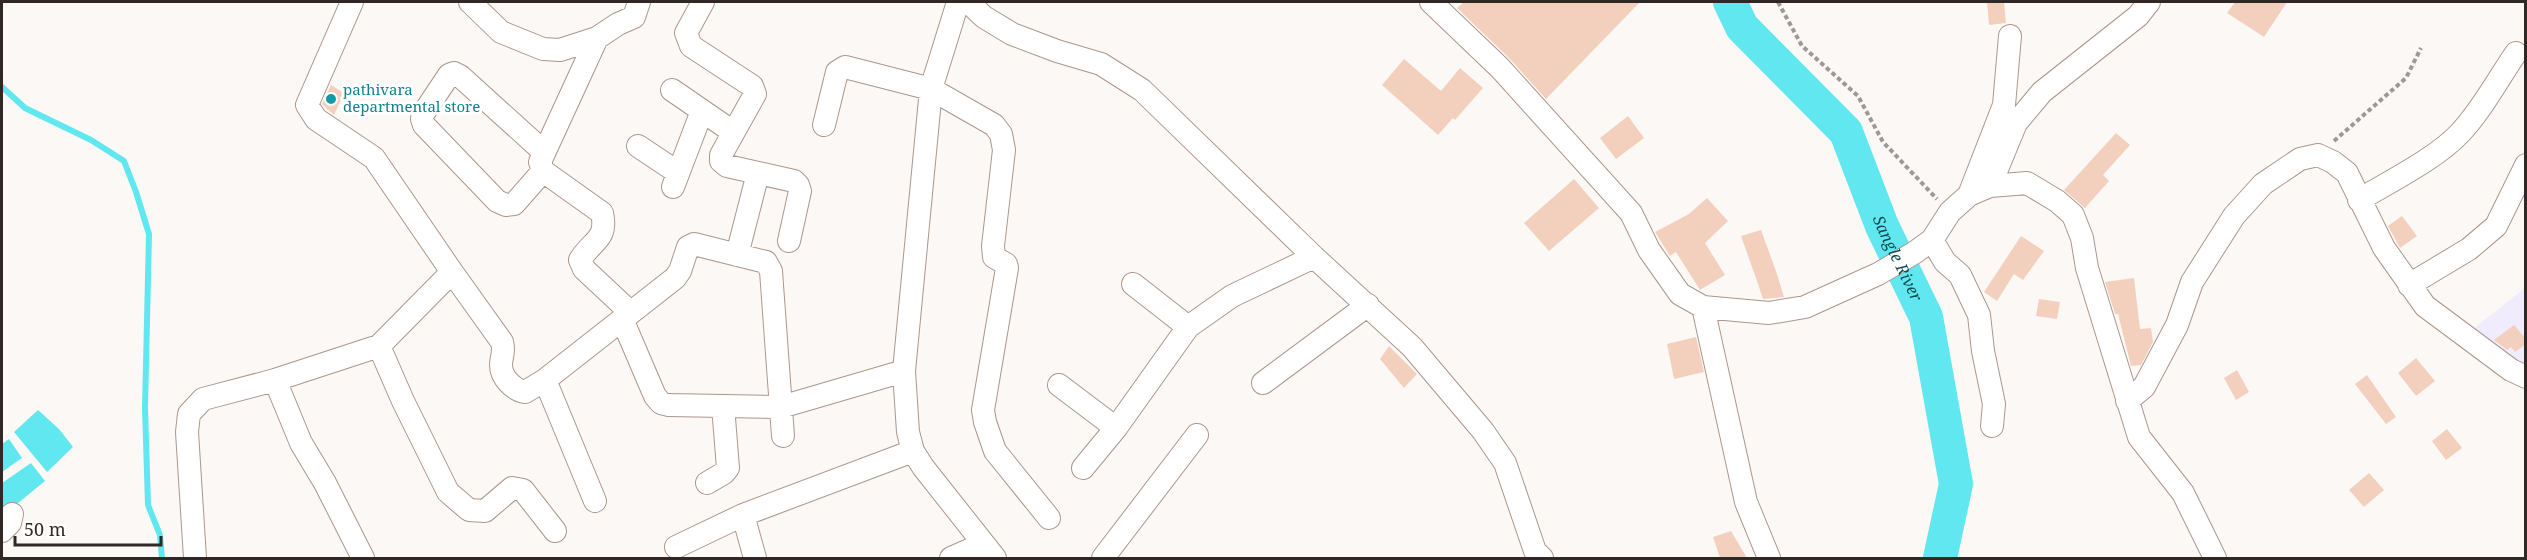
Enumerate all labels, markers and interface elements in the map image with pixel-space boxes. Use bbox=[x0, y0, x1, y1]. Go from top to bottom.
place label: pathivara departmental store bbox=[343, 79, 480, 116]
marker: pathivara departmental store bbox=[324, 92, 338, 106]
water label: Sangle River bbox=[1868, 212, 1928, 305]
scale bar bbox=[15, 509, 160, 547]
text: 50 m bbox=[24, 517, 66, 541]

